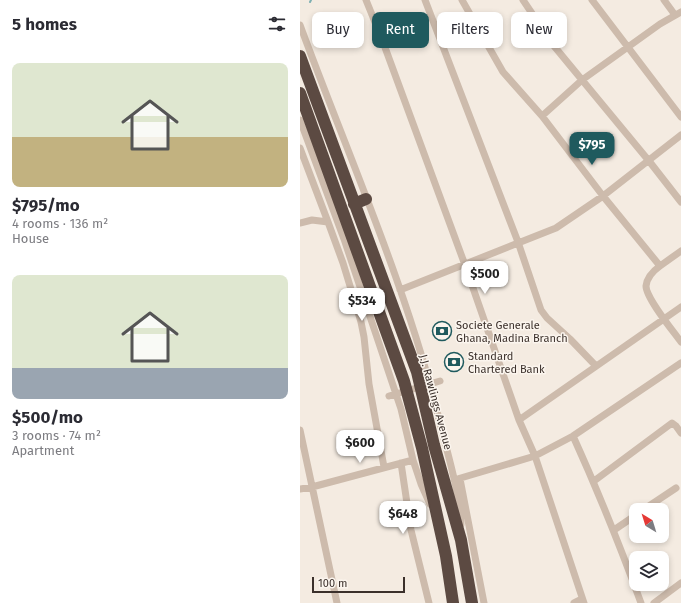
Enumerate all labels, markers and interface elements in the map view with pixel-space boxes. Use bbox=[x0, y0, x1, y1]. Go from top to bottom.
chip: Buy bbox=[312, 12, 364, 48]
chip: Rent bbox=[372, 12, 429, 48]
chip: Filters bbox=[437, 12, 503, 48]
chip: New bbox=[511, 12, 567, 48]
icon: filters bbox=[266, 13, 288, 35]
text: 5 homes bbox=[12, 14, 77, 35]
icon: home bbox=[114, 89, 186, 161]
pin: $795 bbox=[568, 132, 616, 166]
text: $795 bbox=[578, 137, 606, 152]
text: $795/mo bbox=[12, 195, 80, 216]
text: 4 rooms · 136 m² bbox=[12, 216, 108, 231]
text: House bbox=[12, 231, 49, 246]
pin: $500 bbox=[461, 261, 509, 295]
text: $500 bbox=[470, 266, 500, 281]
pin: $534 bbox=[338, 288, 386, 322]
text: $534 bbox=[348, 293, 376, 308]
icon: home bbox=[114, 301, 186, 373]
place label: Societe Generale Ghana, Madina Branch bbox=[456, 319, 568, 345]
bank icon: Societe Generale Ghana, Madina Branch bbox=[431, 320, 453, 342]
place label: Standard Chartered Bank bbox=[468, 350, 545, 376]
bank icon: Standard Chartered Bank bbox=[443, 351, 465, 373]
street label: J.J. Rawlings Avenue bbox=[417, 353, 455, 451]
text: $500/mo bbox=[12, 407, 83, 428]
text: 3 rooms · 74 m² bbox=[12, 428, 101, 443]
pin: $600 bbox=[336, 430, 384, 464]
text: $600 bbox=[345, 435, 375, 450]
text: Apartment bbox=[12, 443, 74, 458]
pin: $648 bbox=[379, 501, 427, 535]
north arrow bbox=[629, 503, 669, 543]
map controls bbox=[629, 503, 669, 591]
text: $648 bbox=[388, 506, 418, 521]
button: layers bbox=[629, 551, 669, 591]
scale bar bbox=[312, 575, 405, 594]
text: 100 m bbox=[318, 577, 347, 590]

